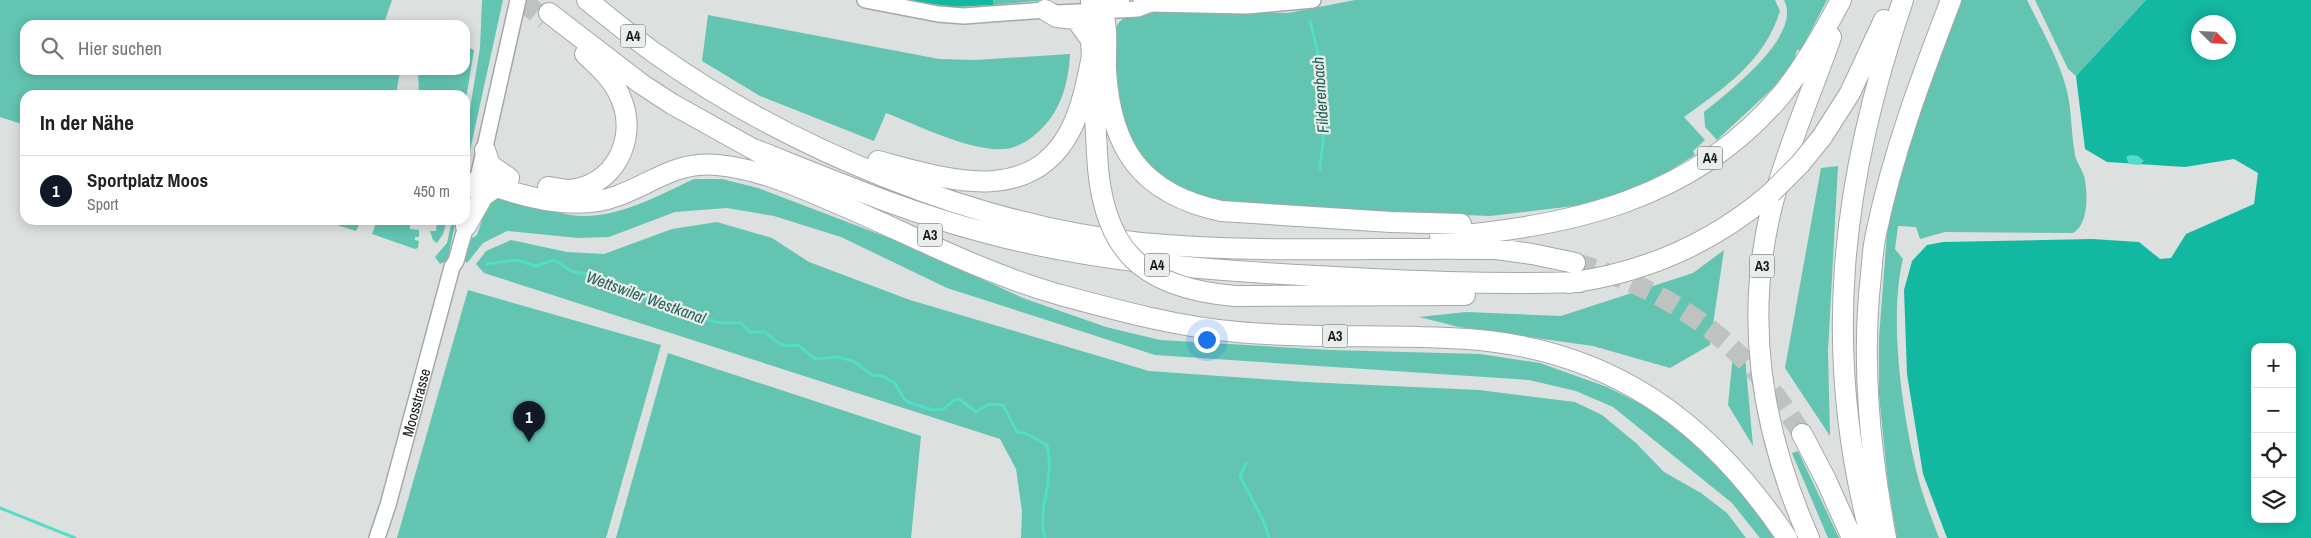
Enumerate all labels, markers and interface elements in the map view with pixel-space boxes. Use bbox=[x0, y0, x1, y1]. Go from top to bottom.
north arrow bbox=[2191, 15, 2236, 60]
search box bbox=[20, 20, 470, 75]
road number: A4 bbox=[620, 24, 646, 48]
icon: search bbox=[38, 34, 66, 62]
text: Hier suchen bbox=[78, 35, 162, 61]
water label: Filderenbach bbox=[1306, 56, 1334, 134]
text: In der Nähe bbox=[40, 108, 134, 137]
road number: A4 bbox=[1698, 146, 1722, 170]
text: Sportplatz Moos bbox=[87, 167, 208, 193]
text: 1 bbox=[52, 180, 60, 202]
text: 450 m bbox=[414, 180, 450, 202]
text: Sport bbox=[87, 193, 118, 215]
road number: A3 bbox=[918, 224, 942, 246]
road number: A4 bbox=[1144, 254, 1170, 276]
road number: A3 bbox=[1750, 255, 1774, 278]
water label: Wettswiler Westkanal bbox=[583, 265, 710, 329]
road number: A3 bbox=[1322, 324, 1348, 348]
your location bbox=[1194, 327, 1220, 353]
map controls bbox=[2251, 343, 2296, 523]
button: + bbox=[2251, 343, 2296, 388]
street label: Moosstrasse bbox=[396, 366, 435, 439]
button: − bbox=[2251, 388, 2296, 433]
pin: 1 bbox=[513, 401, 545, 442]
button: locate bbox=[2251, 433, 2296, 478]
button: layers bbox=[2251, 478, 2296, 523]

